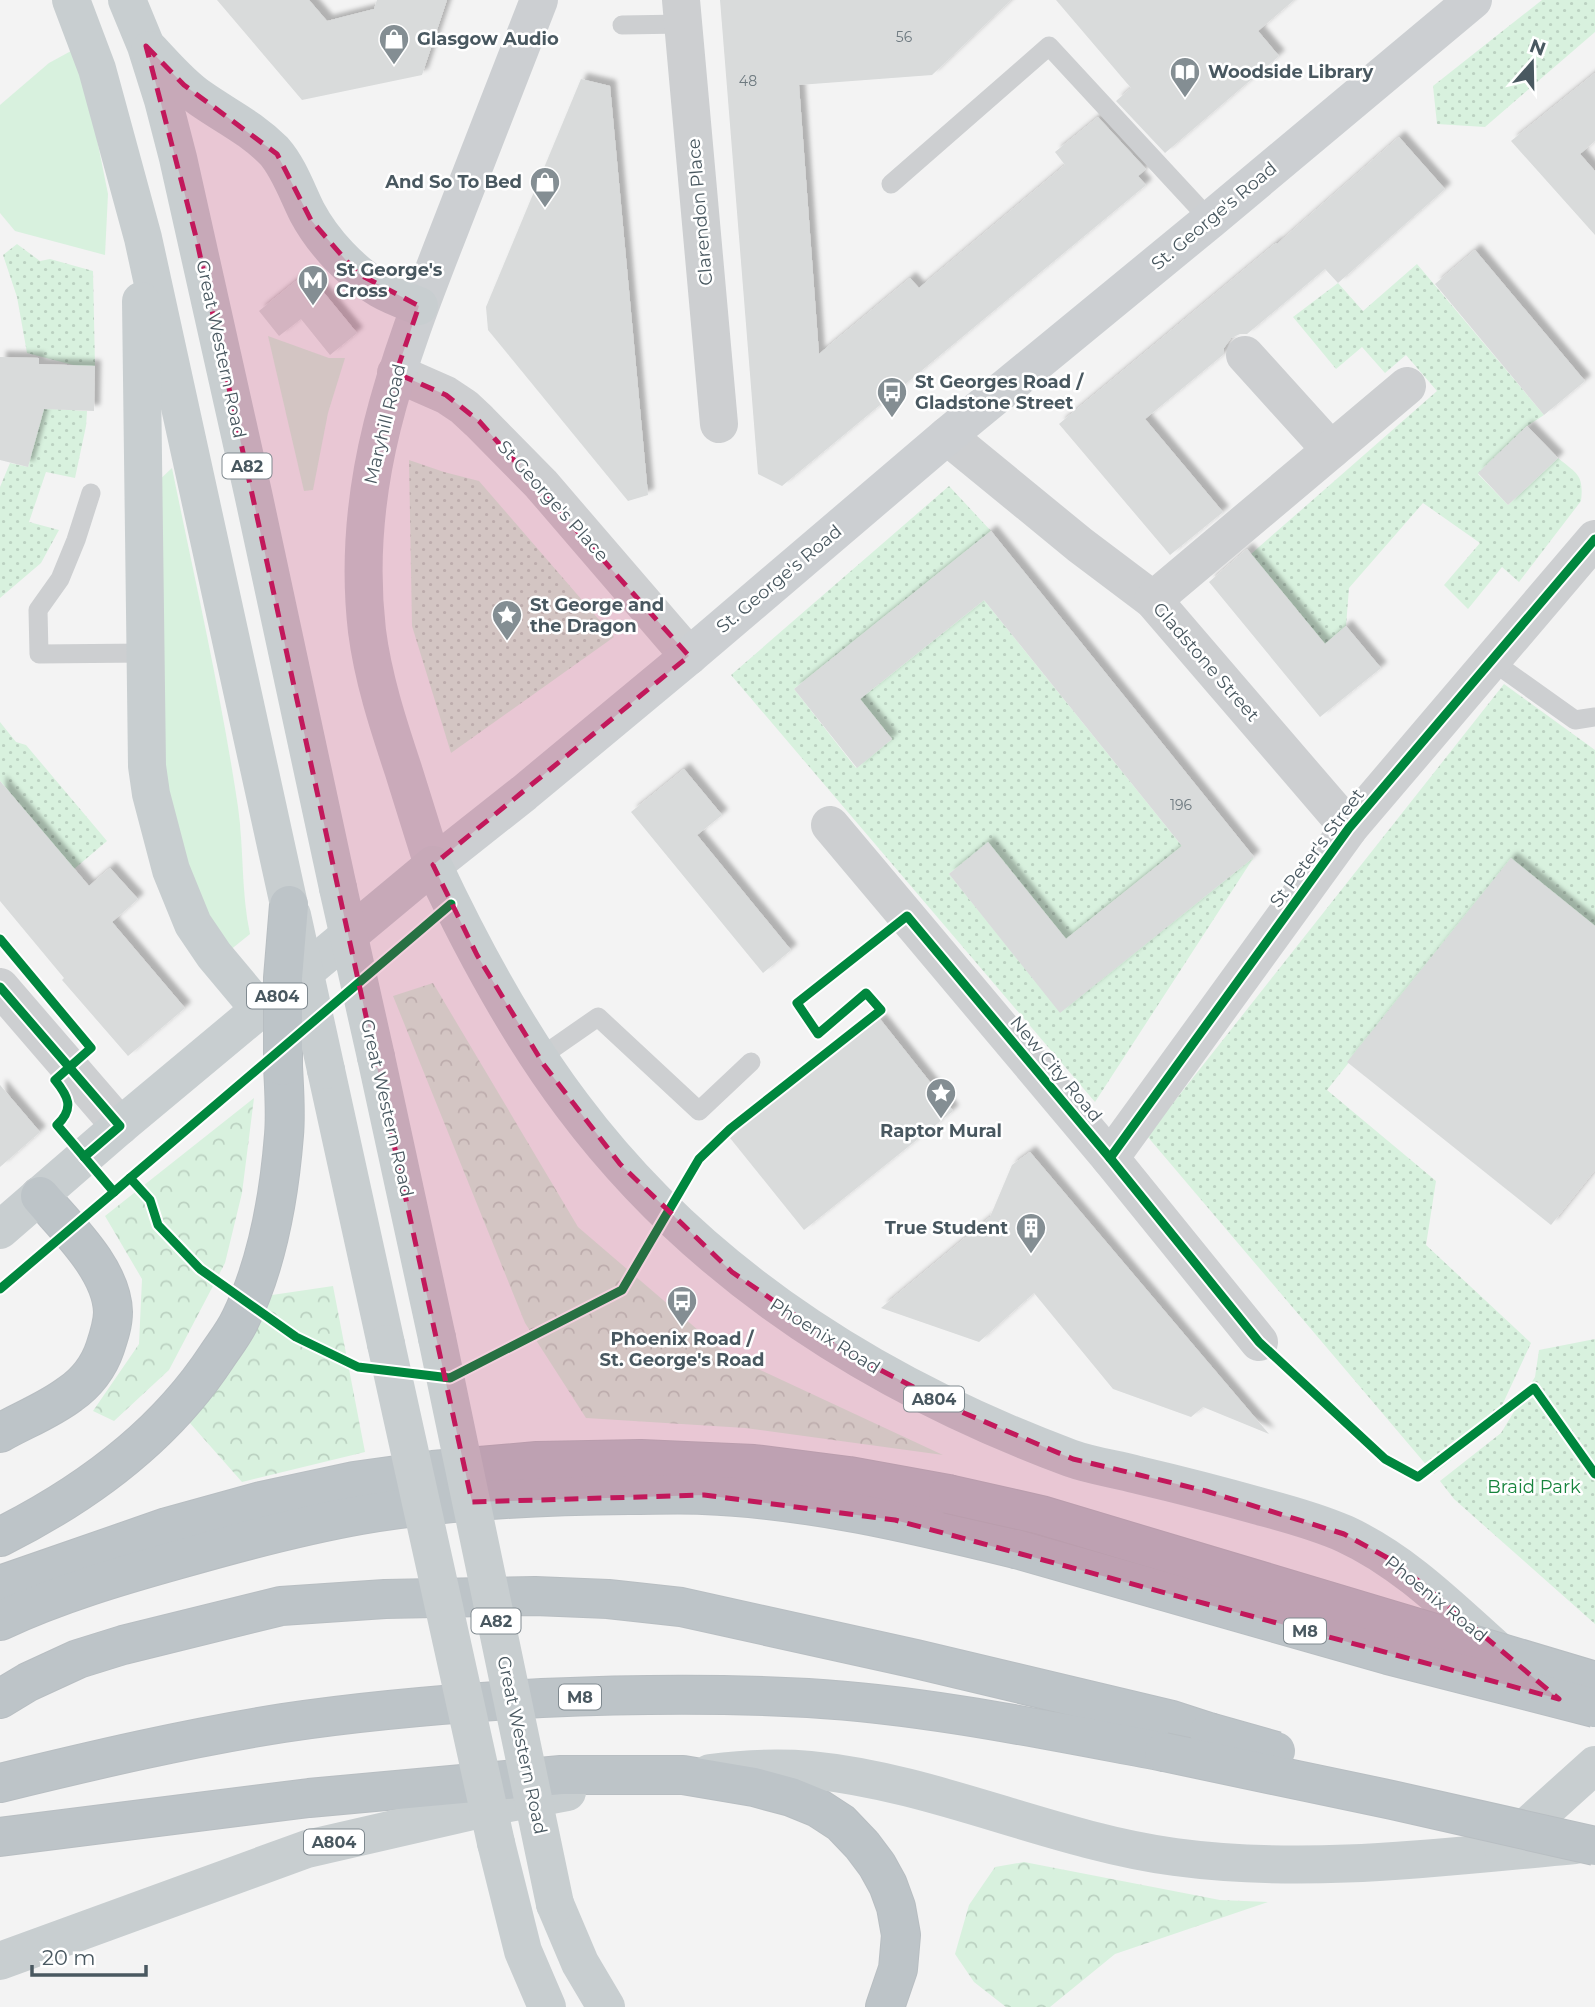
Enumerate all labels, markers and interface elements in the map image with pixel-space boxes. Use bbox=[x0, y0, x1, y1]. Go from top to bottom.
shop icon: Glasgow Audio bbox=[377, 22, 411, 66]
place label: Glasgow Audio bbox=[417, 28, 559, 50]
house number: 56 bbox=[896, 28, 913, 46]
north arrow bbox=[1497, 28, 1567, 98]
text: N bbox=[1526, 34, 1549, 61]
library icon: Woodside Library bbox=[1168, 55, 1202, 99]
place label: Woodside Library bbox=[1208, 61, 1373, 83]
house number: 48 bbox=[739, 72, 757, 90]
street label: Clarendon Place bbox=[683, 137, 717, 287]
street label: St. George's Road bbox=[1147, 157, 1281, 275]
shop icon: And So To Bed bbox=[528, 165, 562, 209]
place label: And So To Bed bbox=[384, 171, 522, 193]
street label: Great Western Road bbox=[191, 258, 251, 440]
place label: St George's Cross bbox=[336, 259, 443, 302]
metro station icon: St George's Cross bbox=[296, 263, 330, 307]
street label: Maryhill Road bbox=[359, 362, 411, 486]
place label: St Georges Road / Gladstone Street bbox=[915, 371, 1084, 414]
bus stop icon: St Georges Road / Gladstone Street bbox=[875, 375, 909, 419]
street label: St George's Place bbox=[493, 436, 613, 566]
road number: A82 bbox=[222, 453, 272, 478]
street label: St. George's Road bbox=[712, 520, 846, 638]
place label: St George and the Dragon bbox=[530, 594, 664, 637]
place icon: St George and the Dragon bbox=[490, 598, 524, 642]
street label: Gladstone Street bbox=[1148, 598, 1264, 726]
street label: St Peter's Street bbox=[1265, 784, 1369, 912]
house number: 196 bbox=[1170, 796, 1193, 814]
road number: A804 bbox=[247, 984, 307, 1008]
street label: New City Road bbox=[1005, 1012, 1107, 1126]
street label: Great Western Road bbox=[356, 1017, 418, 1199]
place icon: Raptor Mural bbox=[924, 1076, 958, 1120]
place label: Raptor Mural bbox=[880, 1120, 1002, 1142]
building icon: True Student bbox=[1014, 1211, 1048, 1255]
place label: True Student bbox=[885, 1217, 1008, 1239]
bus stop icon: Phoenix Road / St. George's Road bbox=[665, 1284, 699, 1328]
street label: Phoenix Road bbox=[766, 1293, 884, 1379]
place label: Phoenix Road / St. George's Road bbox=[600, 1328, 764, 1371]
road number: A804 bbox=[904, 1386, 964, 1412]
park label: Braid Park bbox=[1487, 1476, 1581, 1498]
street label: Phoenix Road bbox=[1380, 1551, 1492, 1647]
road number: A82 bbox=[472, 1609, 520, 1634]
road number: M8 bbox=[1284, 1618, 1326, 1644]
street label: Great Western Road bbox=[492, 1654, 552, 1836]
road number: M8 bbox=[559, 1684, 601, 1709]
road number: A804 bbox=[304, 1830, 364, 1854]
scale bar bbox=[32, 1934, 145, 1978]
text: 20 m bbox=[42, 1945, 96, 1970]

